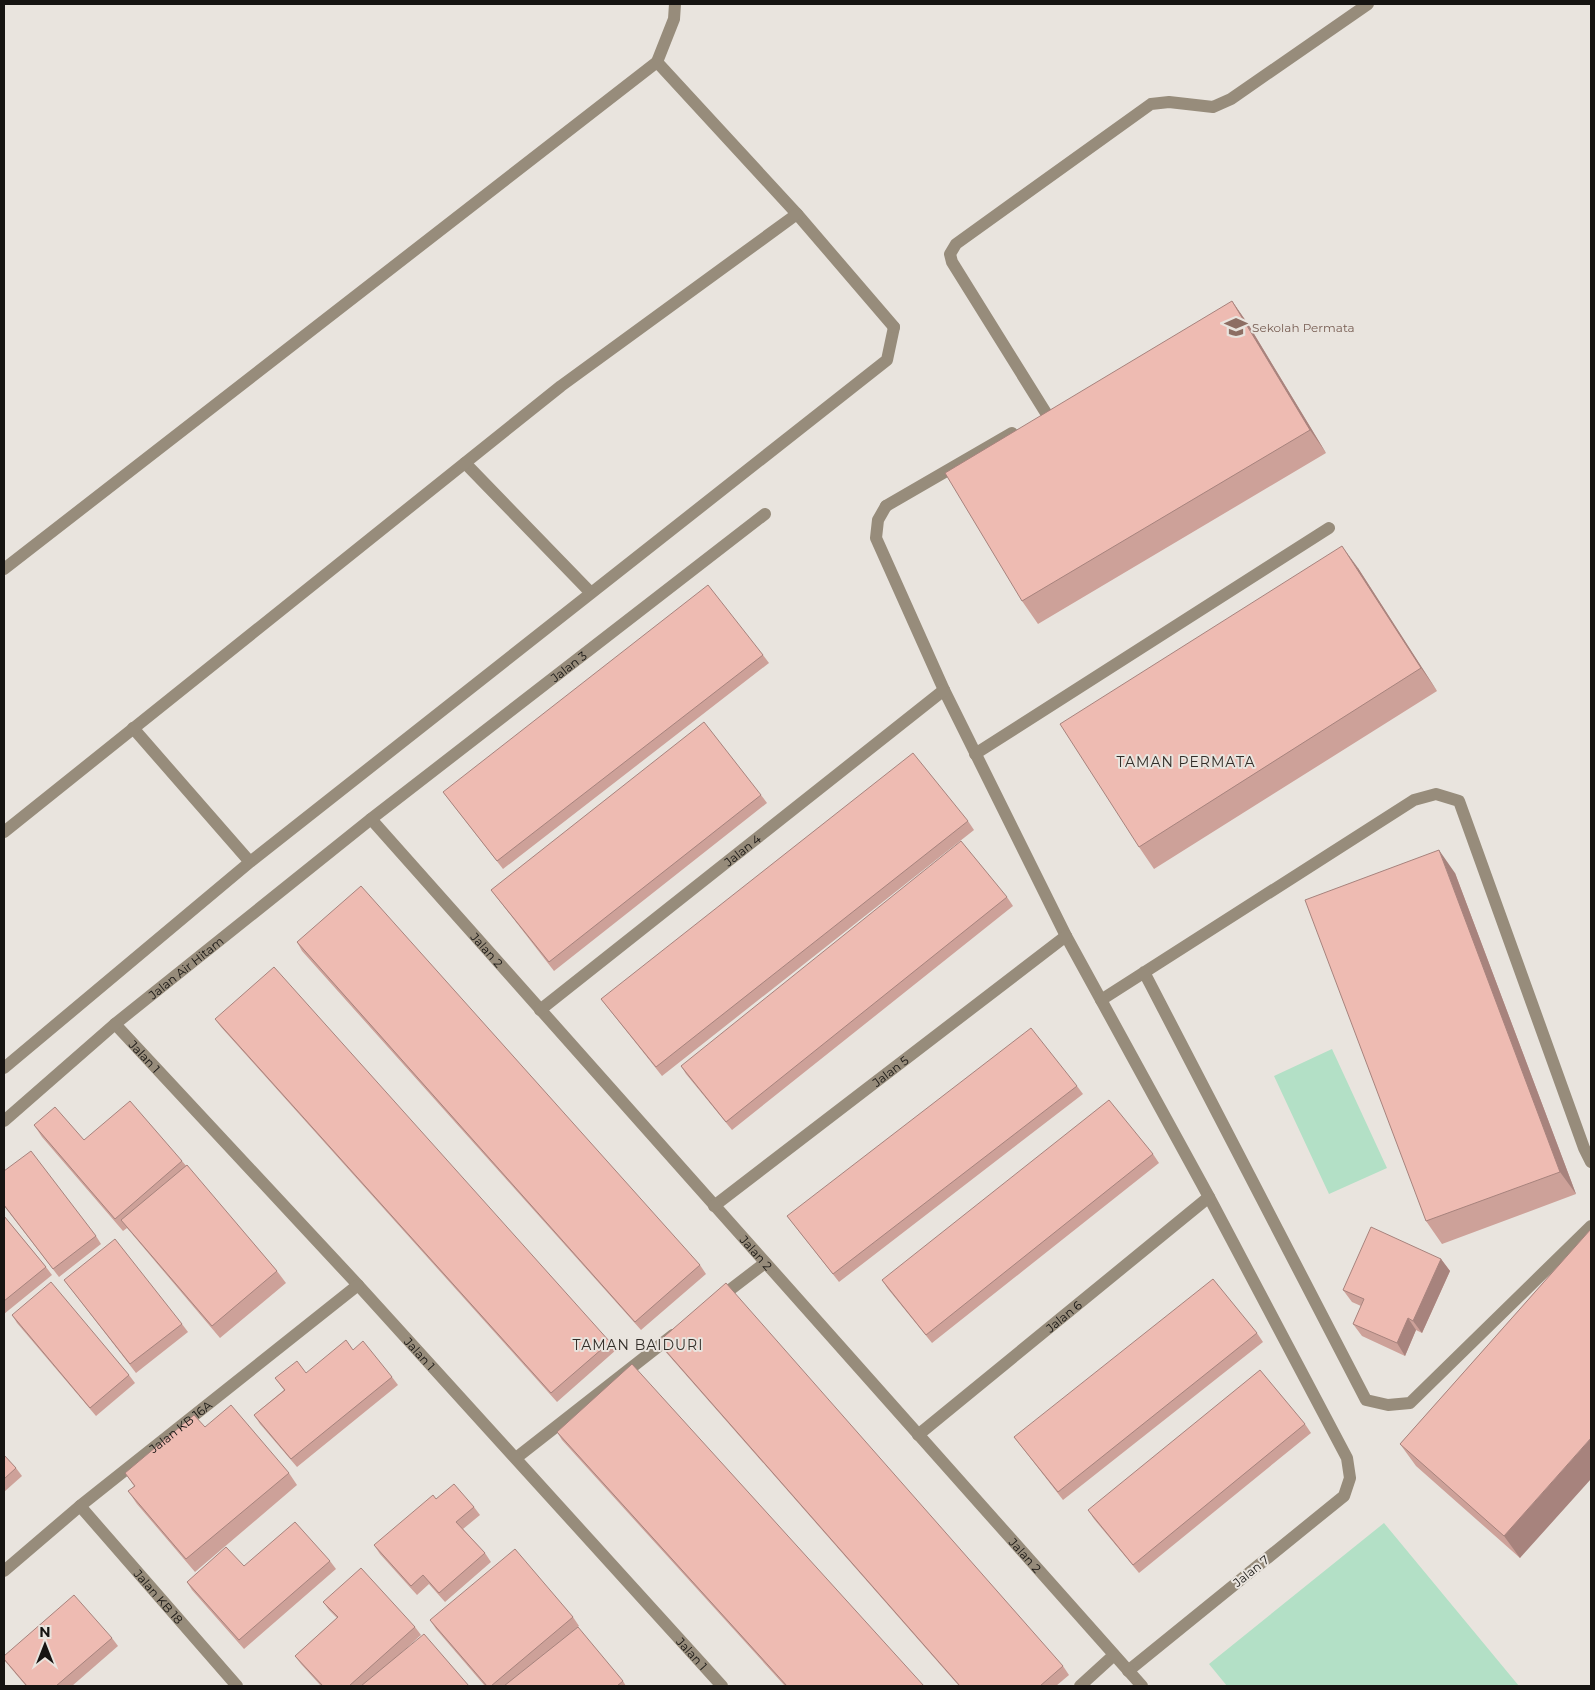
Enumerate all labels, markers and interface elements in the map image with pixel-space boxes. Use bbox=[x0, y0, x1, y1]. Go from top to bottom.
school or university icon: Sekolah Permata bbox=[1223, 314, 1249, 340]
place label: Sekolah Permata bbox=[1252, 320, 1355, 335]
street label: Jalan 3 bbox=[547, 647, 590, 685]
district label: TAMAN PERMATA bbox=[1117, 753, 1255, 771]
street label: Jalan 4 bbox=[720, 831, 764, 870]
street label: Jalan 2 bbox=[467, 929, 507, 970]
street label: Jalan Air Hitam bbox=[144, 933, 226, 1003]
street label: Jalan 1 bbox=[126, 1036, 164, 1076]
street label: Jalan 5 bbox=[868, 1052, 911, 1090]
street label: Jalan 2 bbox=[736, 1231, 776, 1273]
street label: Jalan 6 bbox=[1042, 1297, 1085, 1336]
street label: Jalan 1 bbox=[401, 1333, 439, 1373]
district label: TAMAN BAIDURI bbox=[573, 1336, 703, 1354]
street label: Jalan KB 16A bbox=[145, 1397, 215, 1456]
street label: Jalan 2 bbox=[1005, 1534, 1045, 1576]
street label: Jalan 7 bbox=[1229, 1552, 1272, 1591]
street label: Jalan KB 18 bbox=[130, 1565, 187, 1627]
north arrow bbox=[20, 1620, 70, 1670]
text: N bbox=[39, 1623, 51, 1641]
street label: Jalan 1 bbox=[673, 1633, 711, 1673]

